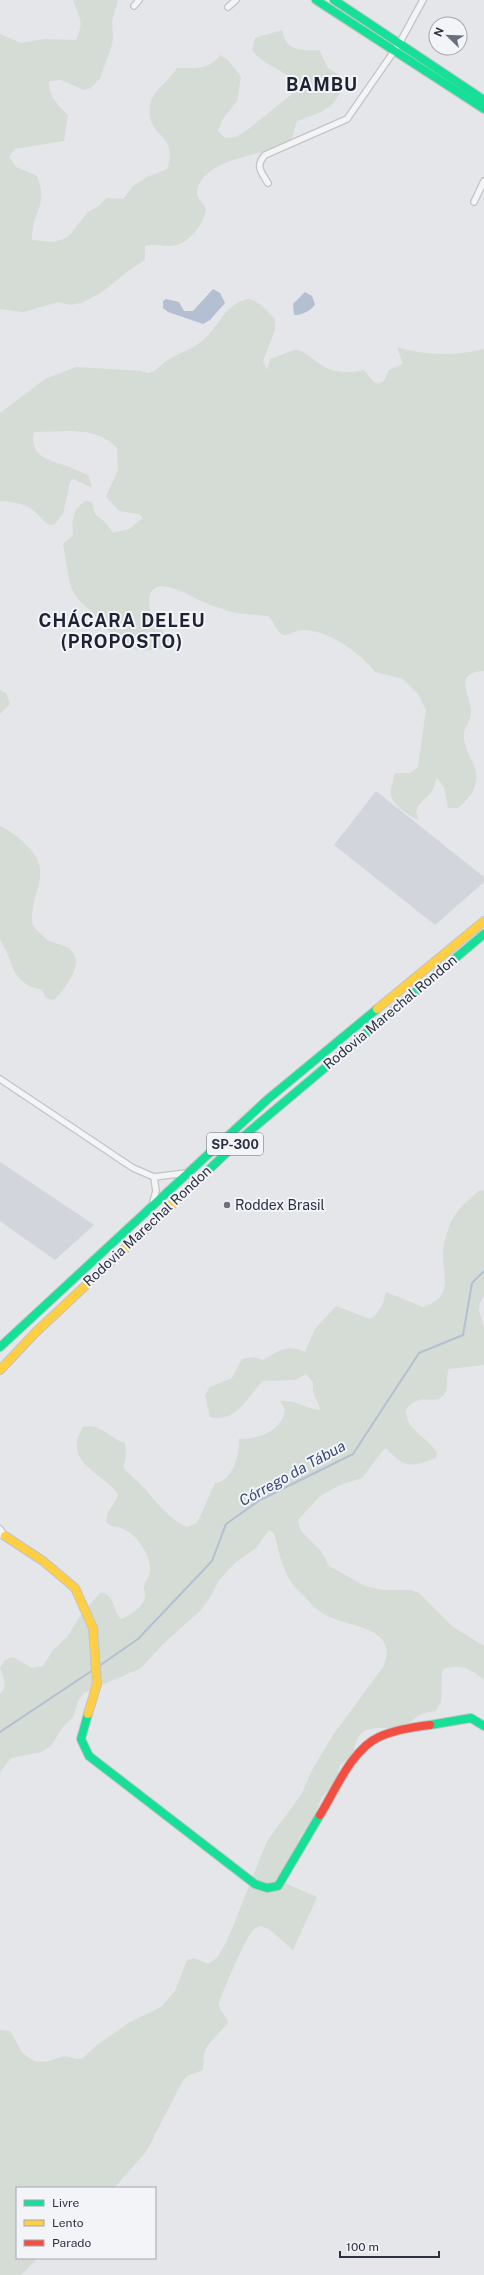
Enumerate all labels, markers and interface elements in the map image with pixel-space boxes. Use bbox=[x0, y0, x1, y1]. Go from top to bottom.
north arrow bbox=[428, 16, 468, 56]
text: N bbox=[432, 26, 446, 38]
district label: BAMBU bbox=[286, 74, 358, 95]
district label: CHÁCARA DELEU (PROPOSTO) bbox=[39, 609, 205, 652]
street label: Rodovia Marechal Rondon bbox=[320, 952, 460, 1072]
road number: SP-300 bbox=[207, 1133, 263, 1155]
street label: Rodovia Marechal Rondon bbox=[80, 1163, 214, 1289]
place label: Roddex Brasil bbox=[235, 1197, 325, 1213]
marker: Roddex Brasil bbox=[222, 1200, 232, 1210]
water label: Córrego da Tábua bbox=[236, 1437, 348, 1509]
legend bbox=[16, 2187, 156, 2259]
text: Livre bbox=[52, 2196, 80, 2210]
text: Lento bbox=[52, 2216, 84, 2230]
scale bar bbox=[340, 2233, 439, 2259]
text: Parado bbox=[52, 2236, 91, 2250]
text: 100 m bbox=[346, 2240, 379, 2254]

